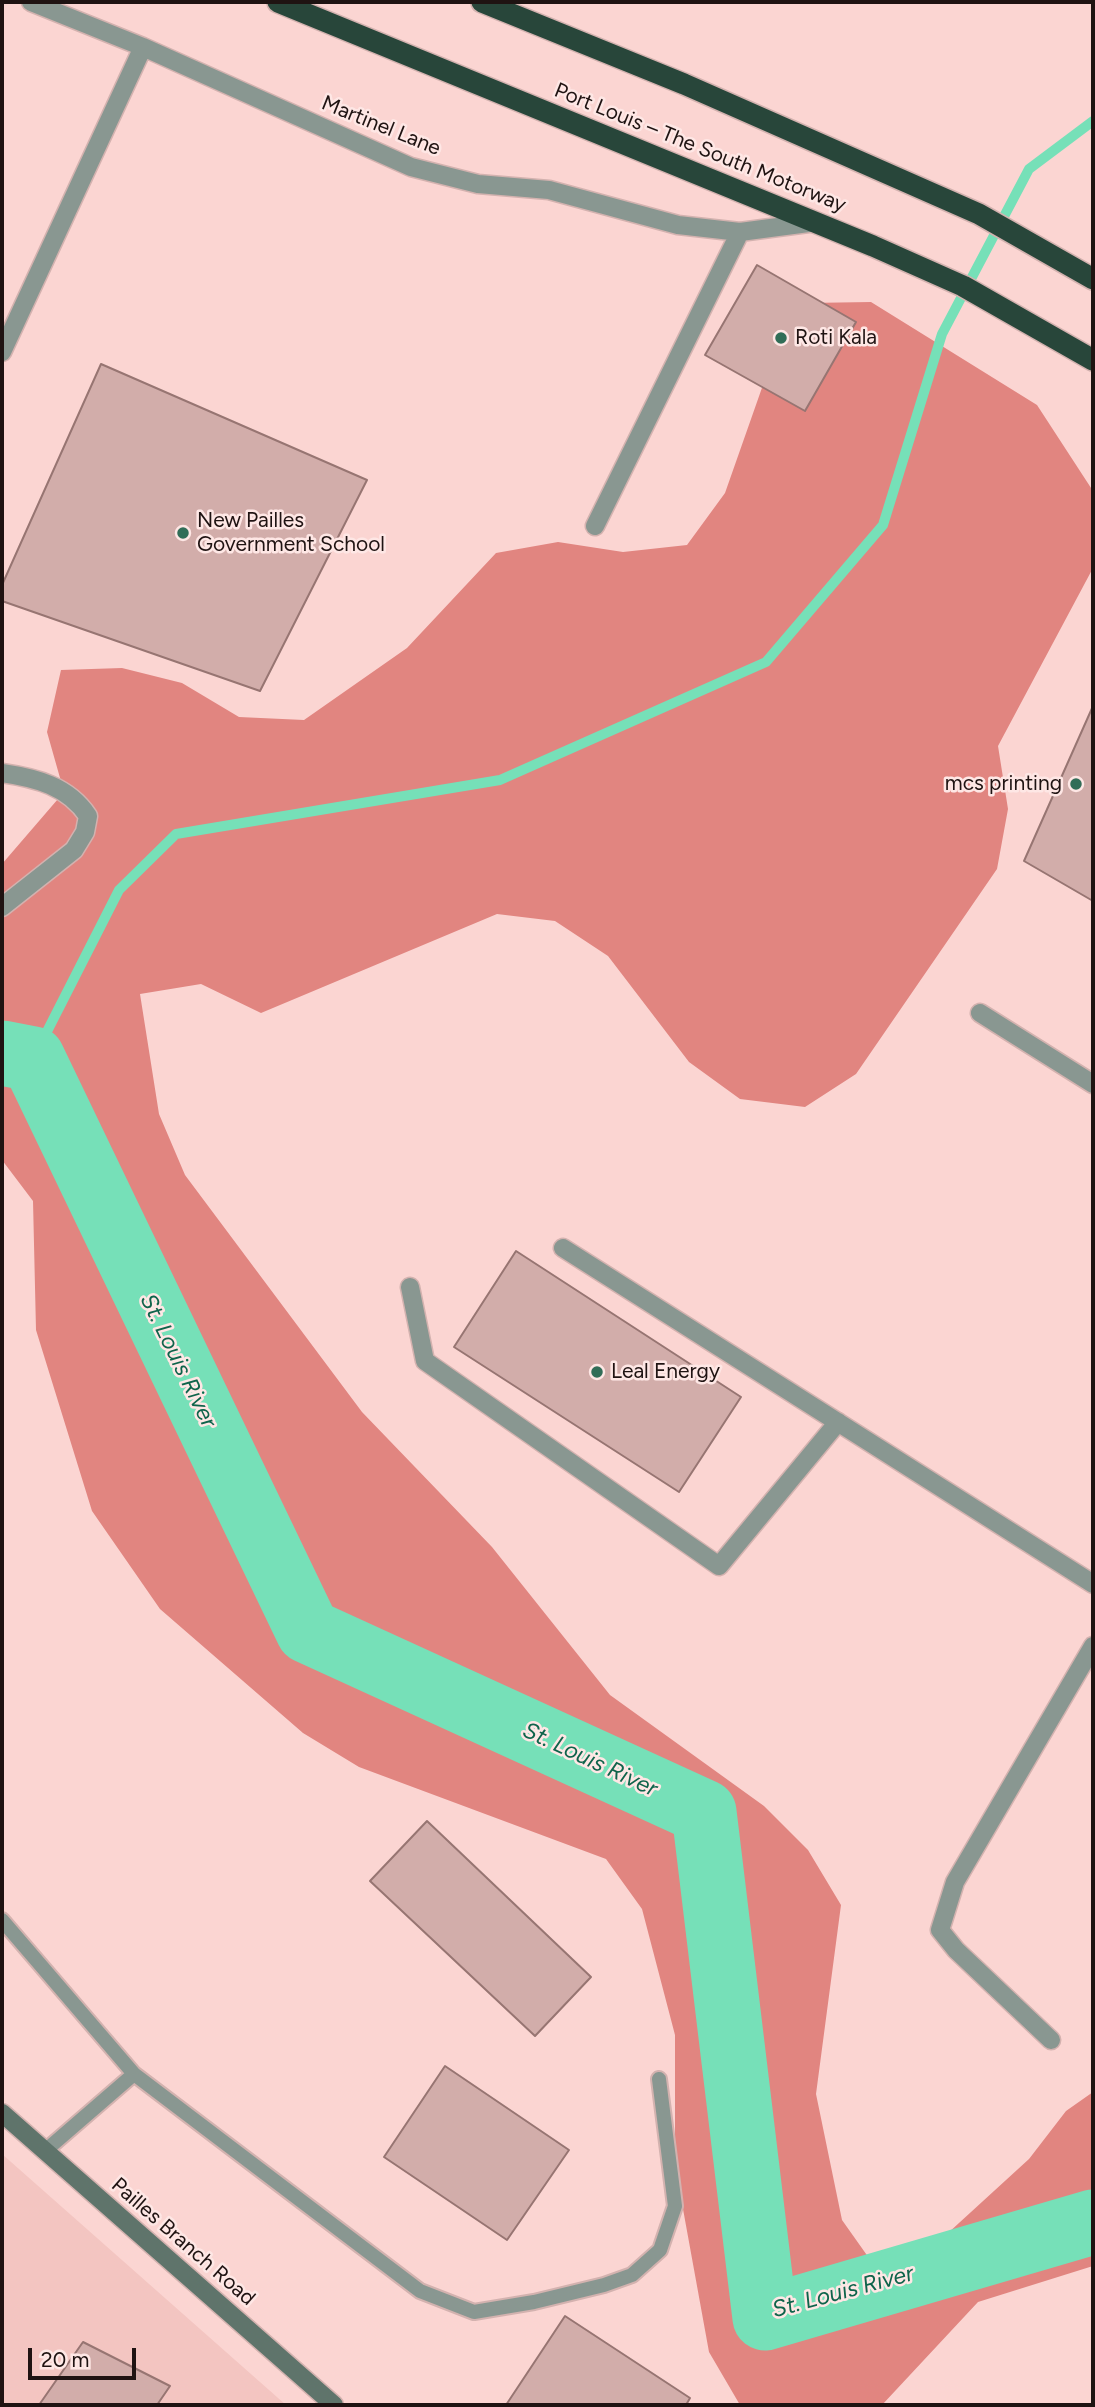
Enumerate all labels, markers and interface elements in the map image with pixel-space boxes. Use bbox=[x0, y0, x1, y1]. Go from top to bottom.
street label: Port Louis – The South Motorway bbox=[551, 78, 849, 218]
street label: Martinel Lane bbox=[318, 91, 444, 161]
place label: Roti Kala bbox=[795, 325, 877, 351]
marker: Roti Kala bbox=[773, 330, 789, 346]
place label: New Pailles Government School bbox=[197, 508, 385, 558]
marker: New Pailles Government School bbox=[175, 525, 191, 541]
place label: mcs printing bbox=[945, 771, 1062, 797]
marker: mcs printing bbox=[1068, 776, 1084, 792]
water label: St. Louis River bbox=[134, 1290, 222, 1432]
place label: Leal Energy bbox=[611, 1359, 720, 1385]
marker: Leal Energy bbox=[589, 1364, 605, 1380]
water label: St. Louis River bbox=[518, 1717, 662, 1803]
street label: Pailles Branch Road bbox=[106, 2173, 260, 2311]
water label: St. Louis River bbox=[769, 2260, 917, 2324]
scale bar bbox=[32, 2334, 140, 2378]
text: 20 m bbox=[41, 2347, 89, 2372]

